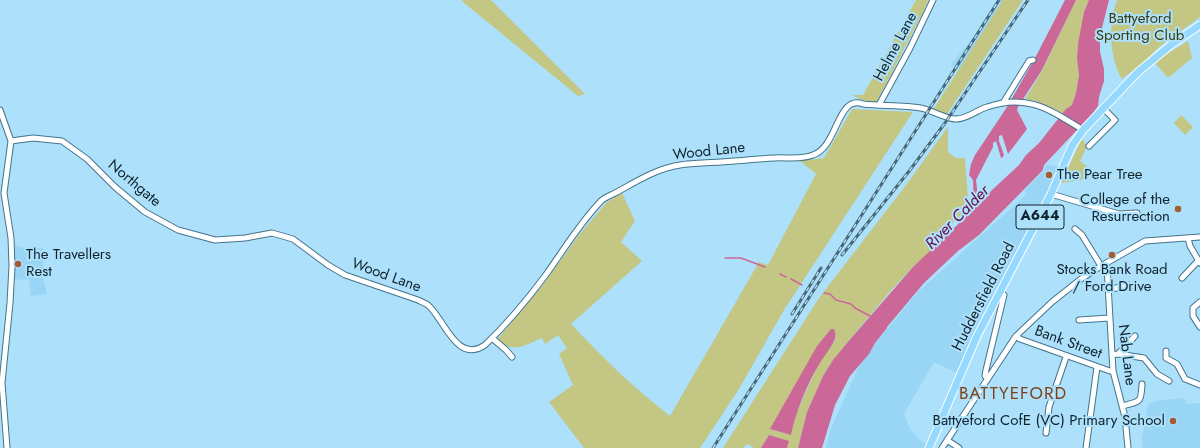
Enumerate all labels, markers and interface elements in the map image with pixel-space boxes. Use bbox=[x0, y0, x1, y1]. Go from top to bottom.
street label: Helme Lane bbox=[870, 9, 922, 85]
park label: Battyeford Sporting Club bbox=[1096, 10, 1184, 45]
street label: Wood Lane bbox=[672, 139, 746, 165]
street label: Northgate bbox=[104, 157, 164, 211]
place label: The Pear Tree bbox=[1057, 166, 1143, 184]
marker: The Pear Tree bbox=[1044, 170, 1054, 180]
water label: River Calder bbox=[922, 182, 994, 254]
place label: College of the Resurrection bbox=[1080, 191, 1170, 226]
marker: College of the Resurrection bbox=[1173, 204, 1183, 214]
road number: A644 bbox=[1016, 205, 1064, 229]
street label: Huddersfield Road bbox=[949, 240, 1019, 354]
place label: The Travellers Rest bbox=[26, 246, 111, 281]
marker: Stocks Bank Road / Ford Drive bbox=[1107, 250, 1117, 260]
street label: Wood Lane bbox=[349, 255, 423, 297]
marker: The Travellers Rest bbox=[13, 259, 23, 269]
place label: Stocks Bank Road / Ford Drive bbox=[1056, 261, 1168, 296]
street label: Bank Street bbox=[1032, 323, 1104, 363]
street label: Nab Lane bbox=[1113, 323, 1139, 387]
district label: BATTYEFORD bbox=[959, 385, 1067, 405]
place label: Battyeford CofE (VC) Primary School bbox=[933, 412, 1165, 430]
marker: Battyeford CofE (VC) Primary School bbox=[1168, 416, 1178, 426]

